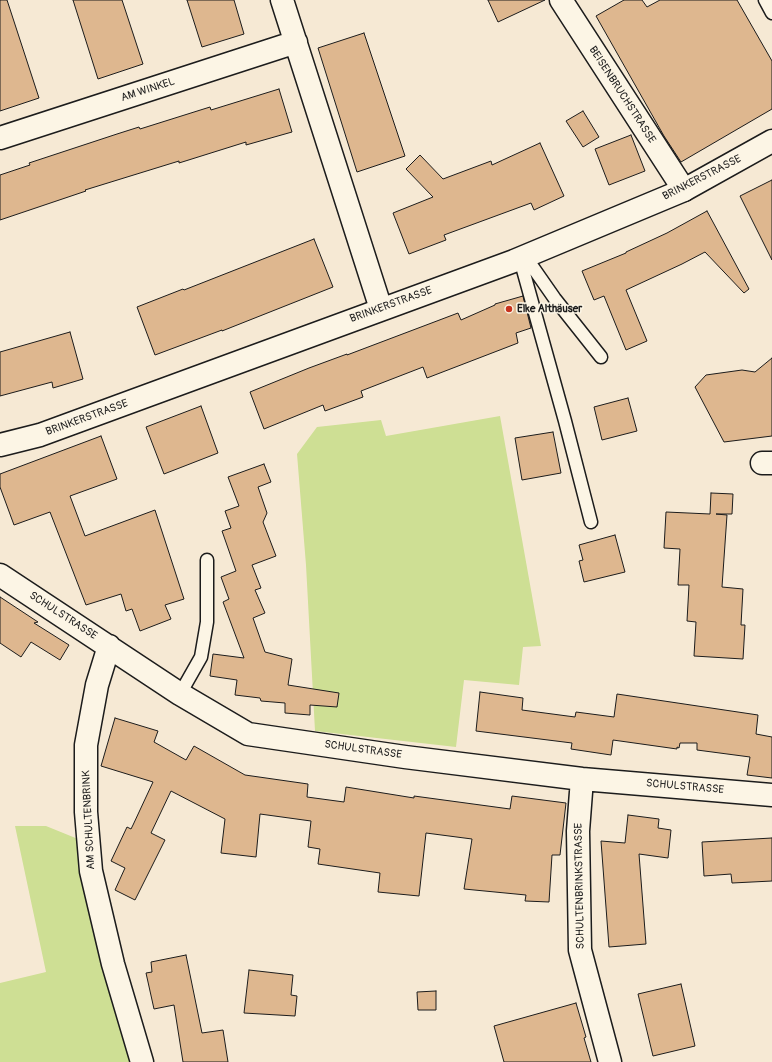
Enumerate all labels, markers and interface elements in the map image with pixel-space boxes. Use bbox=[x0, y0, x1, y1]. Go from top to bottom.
street label: BEISENBRUCHSTRASSE bbox=[586, 44, 658, 146]
street label: AM WINKEL bbox=[119, 75, 177, 105]
street label: BRINKERSTRASSE bbox=[661, 153, 743, 203]
street label: BRINKERSTRASSE bbox=[348, 284, 434, 326]
place label: Elke Althäuser bbox=[517, 302, 582, 316]
marker: Elke Althäuser bbox=[504, 304, 514, 314]
street label: BRINKERSTRASSE bbox=[44, 397, 130, 439]
street label: SCHULSTRASSE bbox=[27, 589, 99, 643]
street label: SCHULSTRASSE bbox=[323, 738, 403, 762]
street label: AM SCHULTENBRINK bbox=[80, 770, 98, 870]
street label: SCHULSTRASSE bbox=[645, 777, 725, 797]
street label: SCHULTENBRINKSTRASSE bbox=[572, 823, 588, 949]

